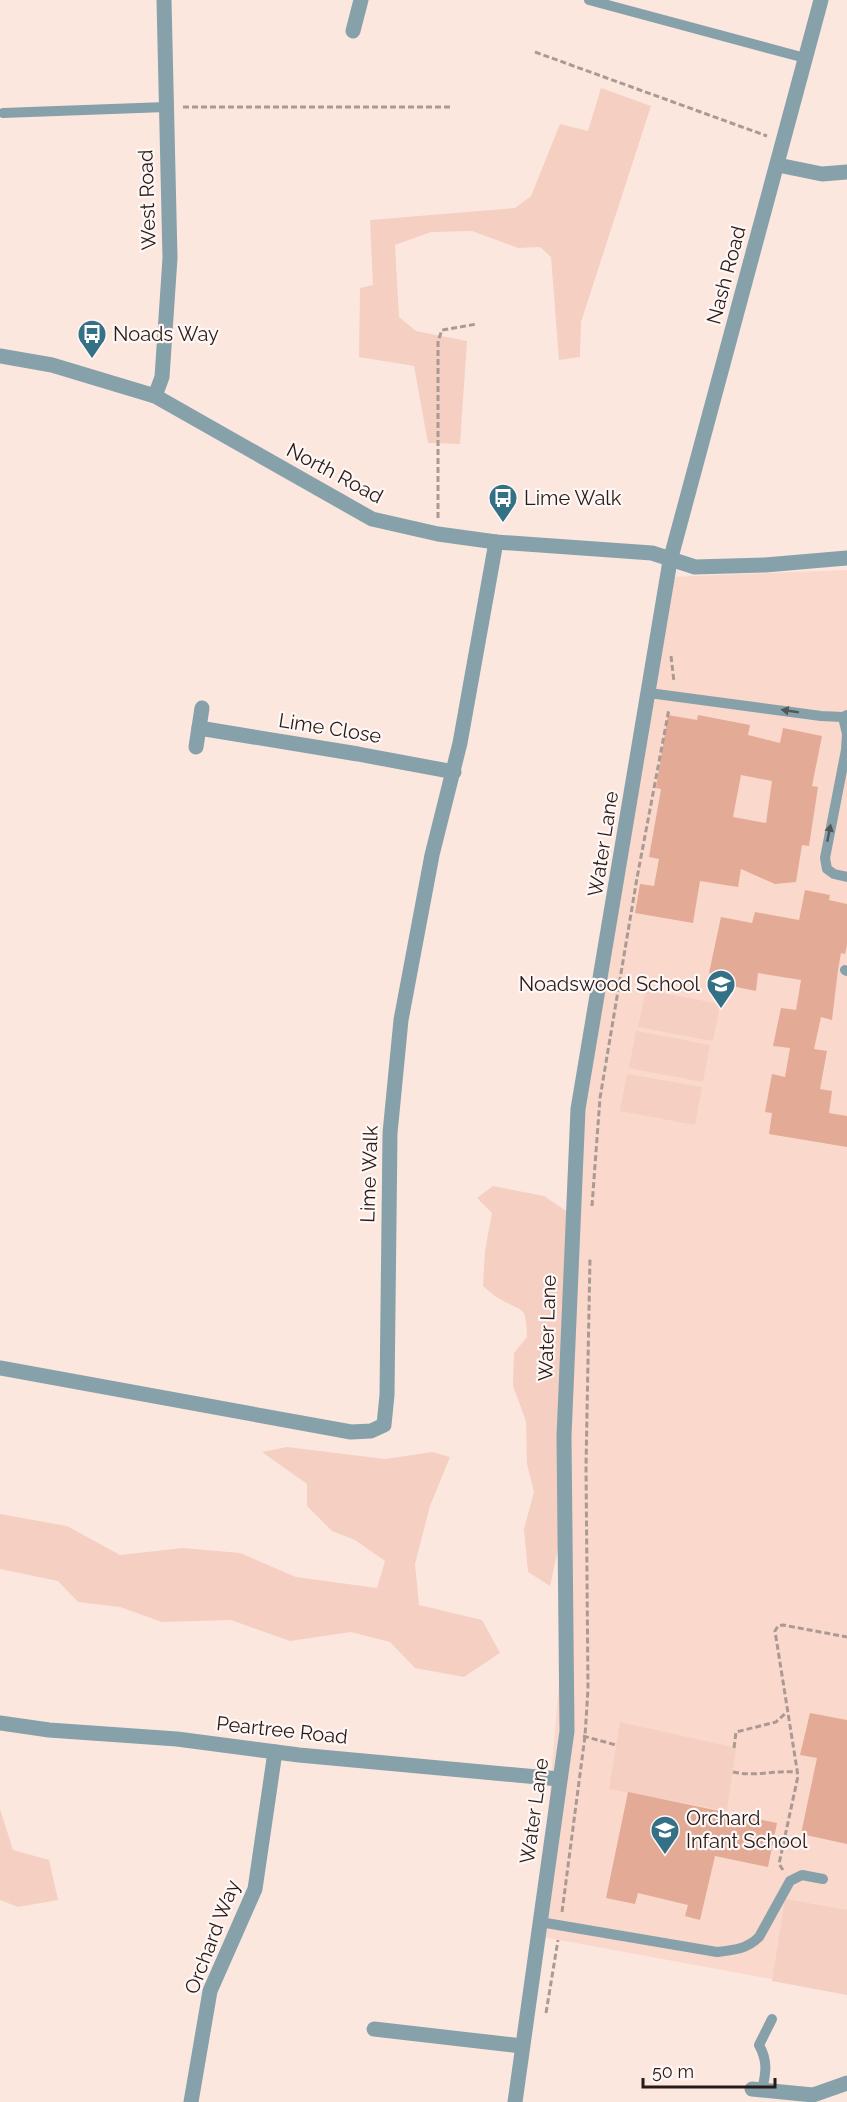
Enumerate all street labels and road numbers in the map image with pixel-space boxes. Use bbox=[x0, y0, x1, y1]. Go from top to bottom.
street label: West Road bbox=[133, 149, 161, 251]
street label: Nash Road bbox=[701, 223, 751, 327]
street label: North Road bbox=[283, 438, 387, 508]
street label: Lime Close bbox=[277, 708, 383, 748]
street label: Water Lane bbox=[583, 789, 623, 899]
street label: Lime Walk bbox=[355, 1125, 383, 1223]
street label: Water Lane bbox=[533, 1274, 561, 1382]
street label: Peartree Road bbox=[215, 1711, 349, 1749]
street label: Water Lane bbox=[515, 1756, 553, 1865]
street label: Orchard Way bbox=[179, 1877, 245, 1997]

